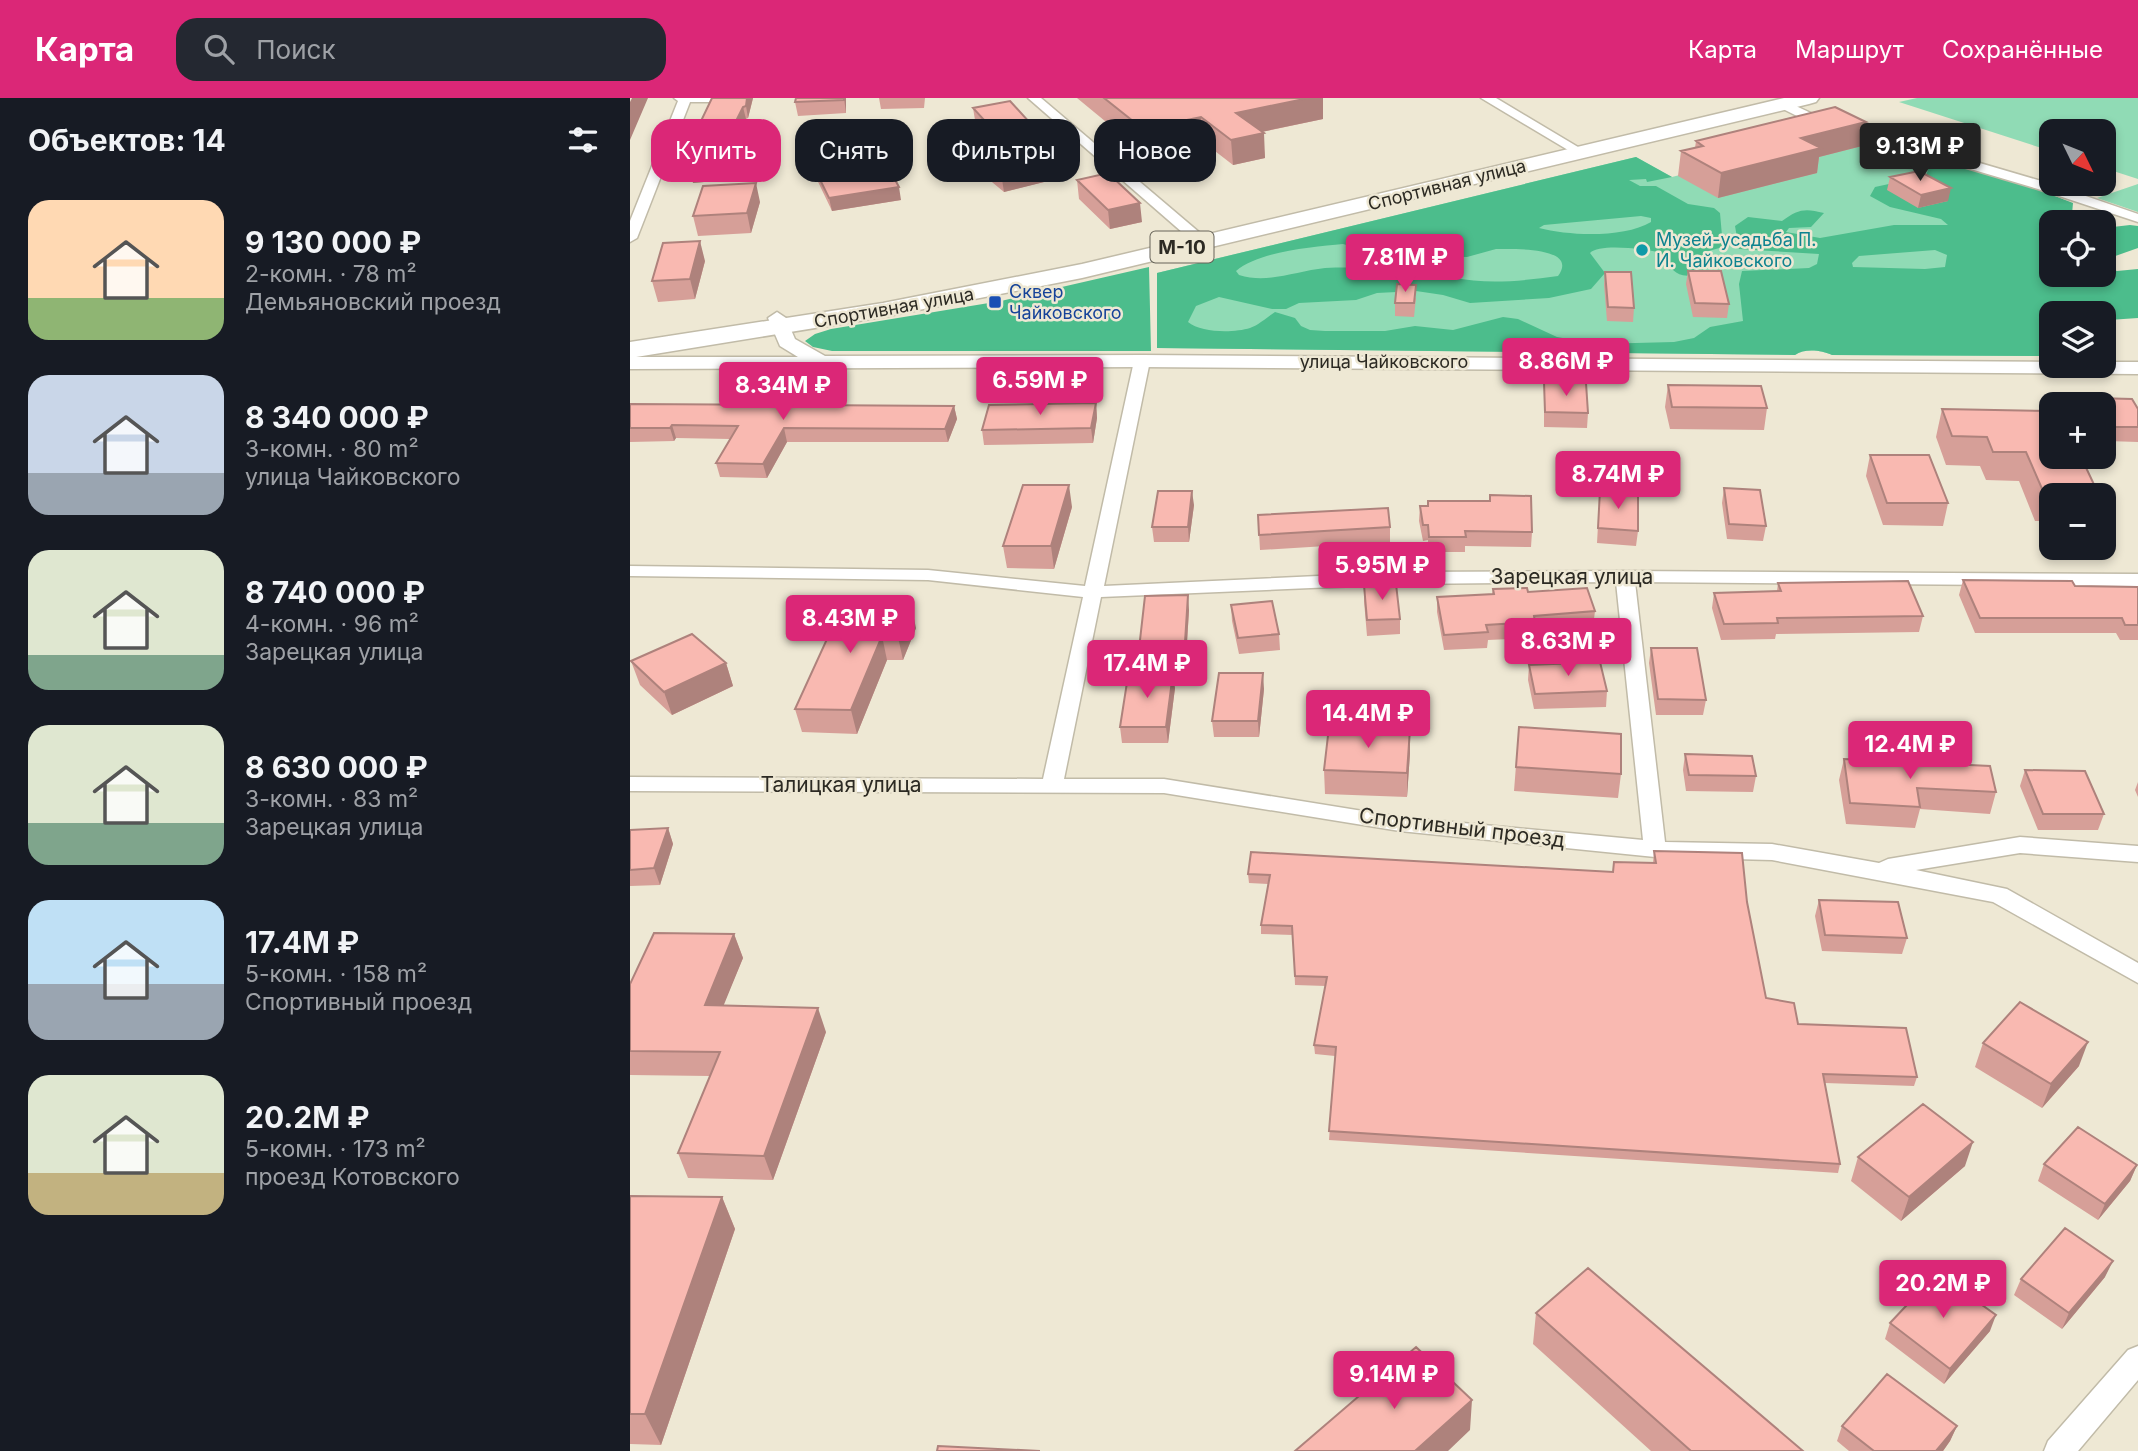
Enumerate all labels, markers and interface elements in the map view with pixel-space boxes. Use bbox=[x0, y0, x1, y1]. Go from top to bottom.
search box bbox=[176, 18, 666, 81]
text: Карта bbox=[35, 29, 134, 69]
icon: search bbox=[200, 30, 238, 68]
text: Поиск bbox=[256, 34, 335, 65]
text: Карта bbox=[1688, 35, 1757, 64]
text: Маршрут bbox=[1795, 35, 1904, 64]
text: Сохранённые bbox=[1942, 35, 2103, 64]
chip: Купить bbox=[651, 119, 781, 182]
chip: Снять bbox=[795, 119, 913, 182]
chip: Фильтры bbox=[927, 119, 1080, 182]
chip: Новое bbox=[1094, 119, 1216, 182]
north arrow bbox=[2039, 119, 2116, 196]
map controls bbox=[2039, 119, 2116, 560]
icon: filters bbox=[564, 121, 602, 159]
text: Объектов: 14 bbox=[28, 122, 226, 158]
pin: 9.13M ₽ bbox=[1855, 123, 1985, 183]
text: 9.13M ₽ bbox=[1876, 132, 1964, 160]
street label: Спортивная улица bbox=[1366, 155, 1528, 214]
button: locate bbox=[2039, 210, 2116, 287]
text: 9 130 000 ₽ bbox=[245, 224, 421, 260]
icon: home bbox=[84, 228, 168, 312]
place label: Музей-усадьба П. И. Чайковского bbox=[1656, 229, 1817, 271]
road number: М-10 bbox=[1150, 232, 1214, 262]
pin: 7.81M ₽ bbox=[1340, 234, 1470, 294]
marker: Музей-усадьба П. И. Чайковского bbox=[1634, 242, 1650, 258]
text: 7.81M ₽ bbox=[1362, 243, 1448, 271]
text: 2-комн. · 78 m² bbox=[245, 260, 417, 288]
place label: Сквер Чайковского bbox=[1009, 281, 1121, 323]
street label: Спортивная улица bbox=[812, 283, 975, 332]
text: Демьяновский проезд bbox=[245, 288, 501, 316]
marker: Сквер Чайковского bbox=[987, 294, 1003, 310]
button: layers bbox=[2039, 301, 2116, 378]
pin: 8.86M ₽ bbox=[1501, 338, 1631, 398]
text: 8.86M ₽ bbox=[1518, 347, 1614, 375]
street label: улица Чайковского bbox=[1300, 351, 1468, 372]
pin: 6.59M ₽ bbox=[975, 358, 1105, 417]
pin: 8.34M ₽ bbox=[718, 362, 848, 422]
text: 6.59M ₽ bbox=[992, 366, 1088, 394]
text: 8.34M ₽ bbox=[735, 371, 831, 399]
button: + bbox=[2039, 392, 2116, 469]
text: 8 340 000 ₽ bbox=[245, 399, 429, 435]
icon: home bbox=[84, 403, 168, 487]
text: 3-комн. · 80 m² bbox=[245, 435, 419, 463]
pin: 8.74M ₽ bbox=[1553, 452, 1683, 511]
text: 8.74M ₽ bbox=[1571, 460, 1665, 488]
text: улица Чайковского bbox=[245, 463, 461, 491]
button: − bbox=[2039, 483, 2116, 560]
pin: 5.95M ₽ bbox=[1317, 542, 1447, 602]
text: 5.95M ₽ bbox=[1334, 551, 1430, 579]
street label: Зарецкая улица bbox=[1491, 564, 1653, 589]
text: 8 740 000 ₽ bbox=[245, 574, 425, 610]
icon: home bbox=[84, 578, 168, 662]
pin: 8.43M ₽ bbox=[785, 596, 915, 655]
text: 8.43M ₽ bbox=[802, 604, 898, 632]
text: 4-комн. · 96 m² bbox=[245, 610, 419, 638]
pin: 8.63M ₽ bbox=[1503, 618, 1633, 678]
text: 8.63M ₽ bbox=[1520, 627, 1616, 655]
text: Зарецкая улица bbox=[245, 638, 423, 666]
pin: 17.4M ₽ bbox=[1082, 640, 1212, 700]
text: 17.4M ₽ bbox=[1103, 649, 1191, 677]
pin: 14.4M ₽ bbox=[1303, 690, 1433, 750]
text: 14.4M ₽ bbox=[1322, 699, 1414, 727]
pin: 12.4M ₽ bbox=[1845, 722, 1975, 781]
text: 12.4M ₽ bbox=[1864, 730, 1956, 758]
text: 8 630 000 ₽ bbox=[245, 749, 428, 785]
icon: home bbox=[84, 753, 168, 837]
street label: Талицкая улица bbox=[760, 772, 922, 797]
text: 3-комн. · 83 m² bbox=[245, 785, 418, 813]
street label: Спортивный проезд bbox=[1358, 802, 1566, 853]
text: Зарецкая улица bbox=[245, 813, 423, 841]
text: 17.4M ₽ bbox=[245, 924, 359, 960]
icon: home bbox=[84, 928, 168, 1012]
text: 5-комн. · 158 m² bbox=[245, 960, 427, 988]
text: Спортивный проезд bbox=[245, 988, 472, 1016]
text: 20.2M ₽ bbox=[245, 1099, 369, 1135]
icon: home bbox=[84, 1103, 168, 1187]
text: 5-комн. · 173 m² bbox=[245, 1135, 426, 1163]
text: проезд Котовского bbox=[245, 1163, 460, 1191]
pin: 20.2M ₽ bbox=[1878, 1260, 2008, 1320]
text: 20.2M ₽ bbox=[1895, 1269, 1991, 1297]
pin: 9.14M ₽ bbox=[1329, 1352, 1459, 1411]
text: 9.14M ₽ bbox=[1349, 1360, 1439, 1388]

